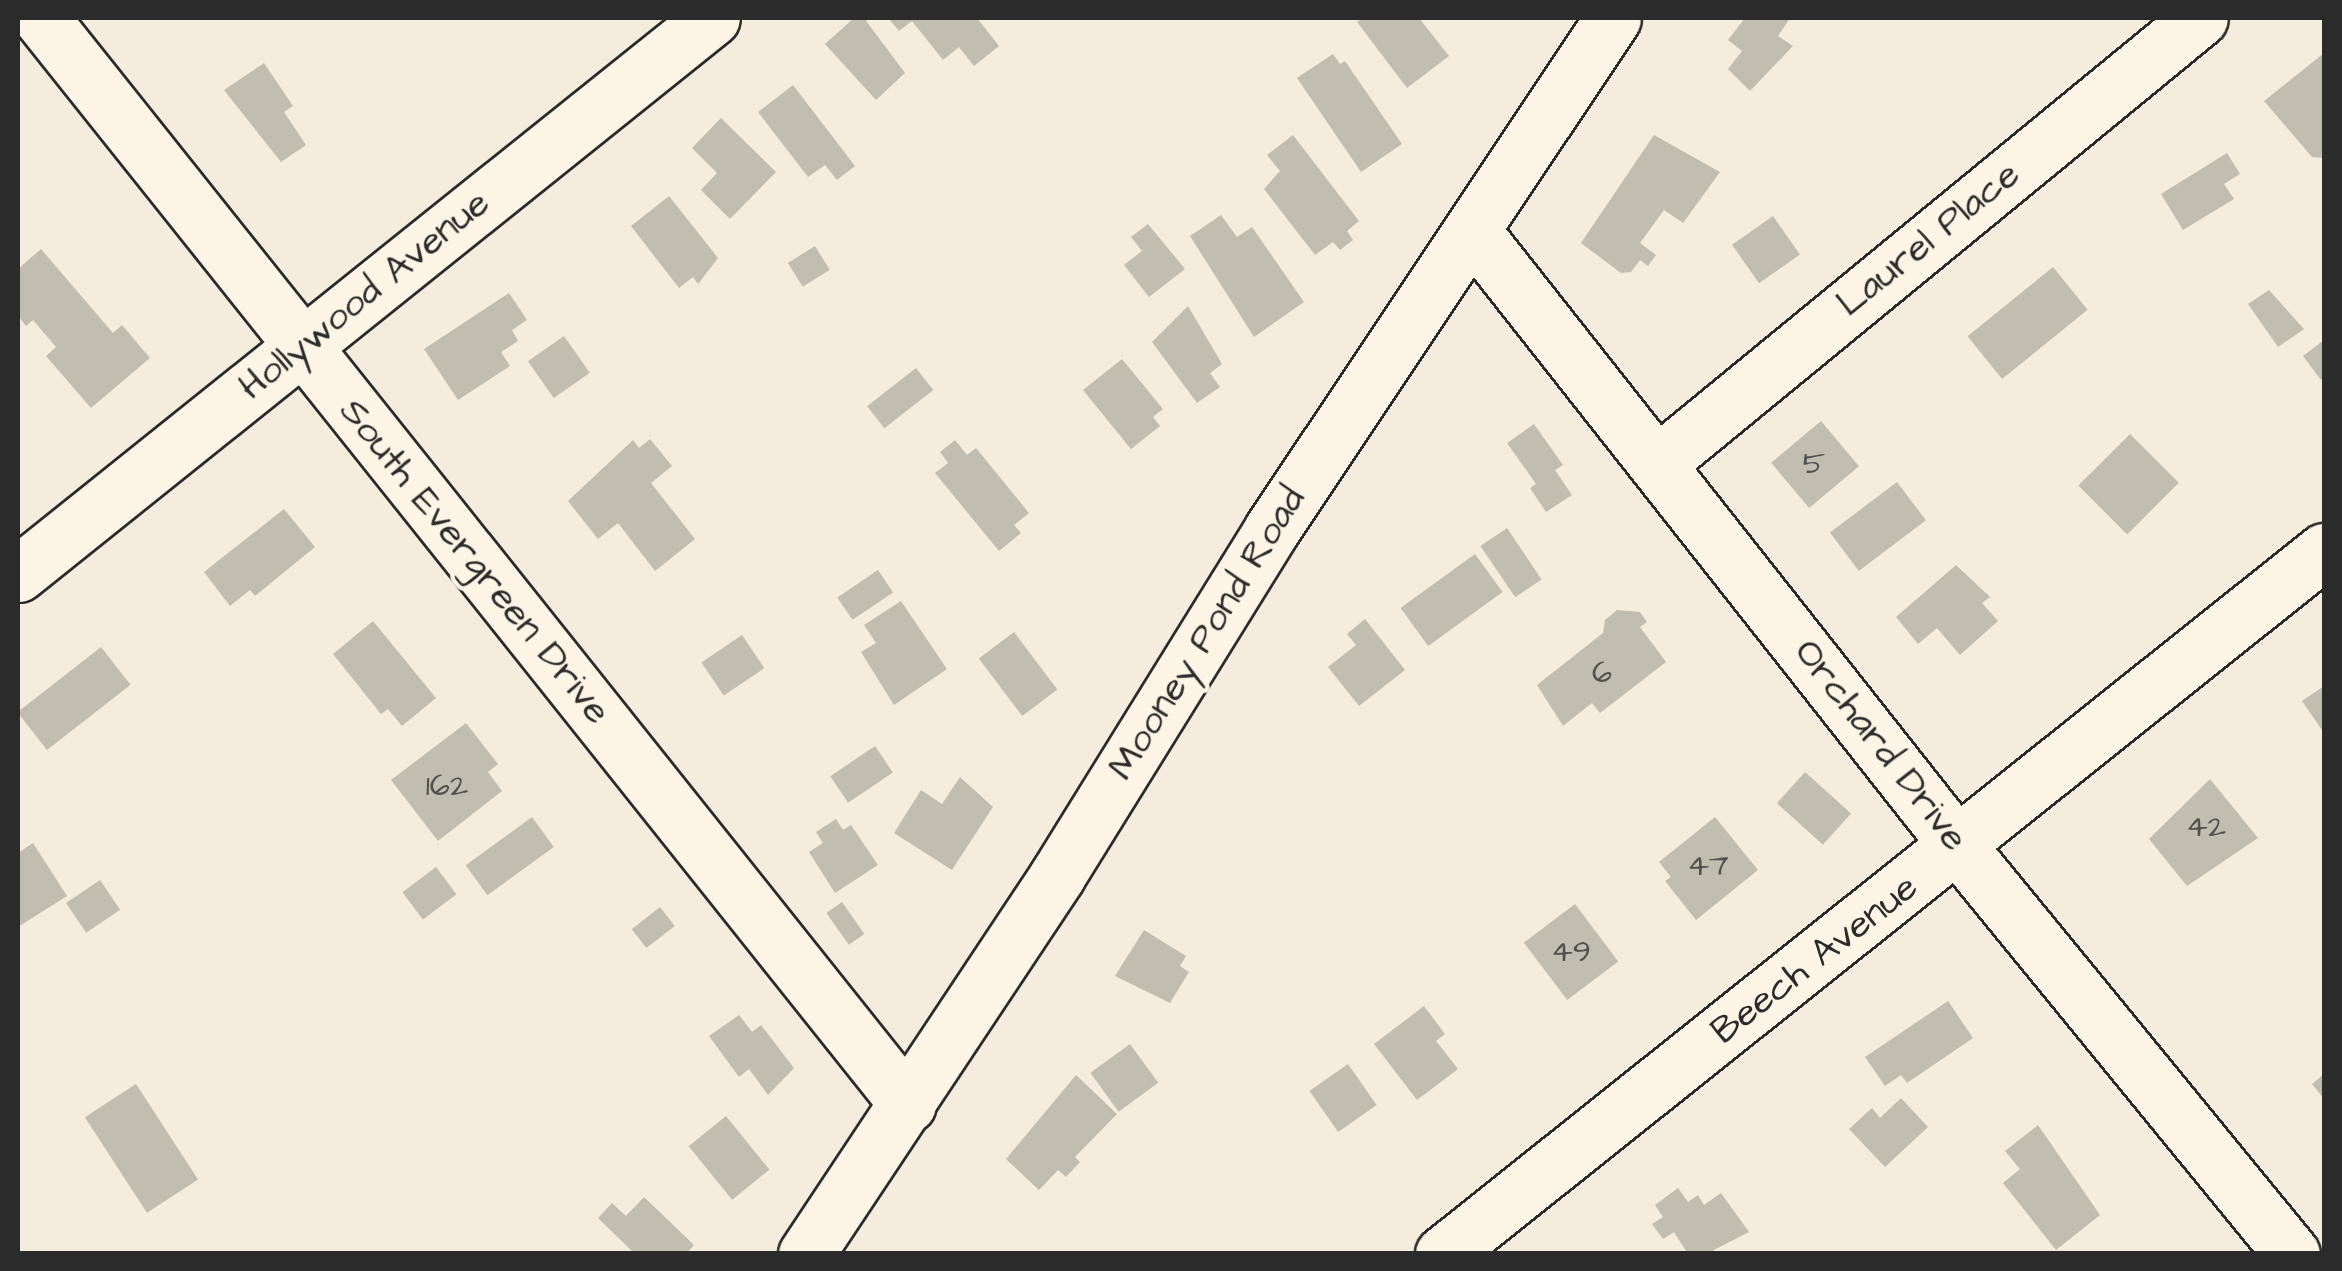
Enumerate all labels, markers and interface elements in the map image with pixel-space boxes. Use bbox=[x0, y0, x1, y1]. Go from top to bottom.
street label: Laurel Place bbox=[1828, 152, 2030, 328]
street label: Hollywood Avenue bbox=[231, 181, 499, 411]
street label: South Evergreen Drive bbox=[329, 390, 619, 734]
house number: 5 bbox=[1803, 445, 1825, 483]
street label: Mooney Pond Road bbox=[1100, 479, 1316, 789]
street label: Orchard Drive bbox=[1783, 631, 1977, 861]
house number: 6 bbox=[1592, 654, 1612, 692]
house number: 162 bbox=[426, 767, 468, 805]
house number: 42 bbox=[2186, 808, 2226, 846]
house number: 47 bbox=[1687, 847, 1729, 885]
street label: Beech Avenue bbox=[1703, 865, 1927, 1055]
house number: 49 bbox=[1551, 933, 1591, 971]

